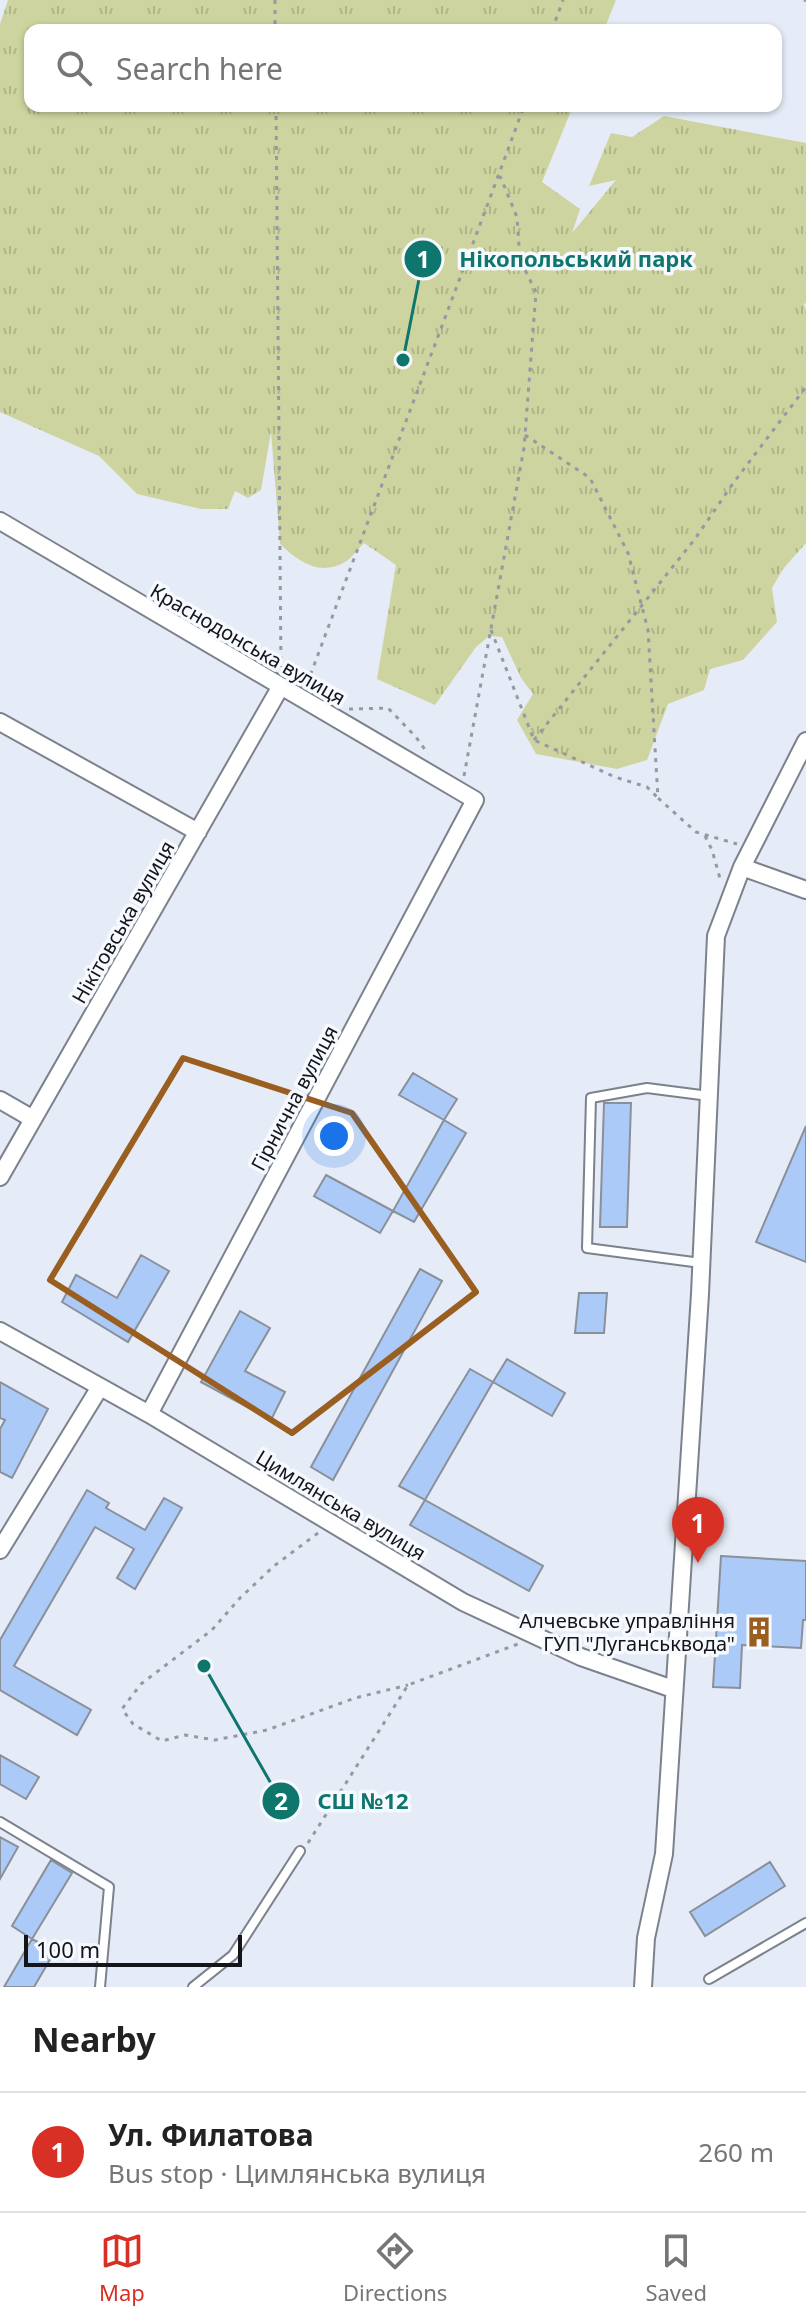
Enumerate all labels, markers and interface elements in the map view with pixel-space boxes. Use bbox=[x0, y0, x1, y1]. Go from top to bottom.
search box bbox=[24, 24, 782, 112]
icon: search bbox=[52, 46, 96, 90]
text: Search here bbox=[116, 48, 283, 89]
callout: Нікопольський парк bbox=[403, 236, 709, 282]
text: 1 bbox=[416, 242, 430, 275]
text: Нікопольський парк bbox=[459, 243, 693, 273]
street label: Краснодонська вулиця bbox=[145, 577, 351, 711]
street label: Нікітовська вулиця bbox=[65, 836, 181, 1008]
street label: Гірнична вулиця bbox=[244, 1021, 344, 1175]
your location bbox=[314, 1116, 354, 1156]
street label: Цимлянська вулиця bbox=[251, 1444, 431, 1566]
pin: 1 bbox=[672, 1497, 724, 1563]
place label: Алчевське управління ГУП "Луганськвода" bbox=[519, 1607, 735, 1657]
building icon: Алчевське управління ГУП "Луганськвода" bbox=[742, 1615, 776, 1649]
callout: СШ №12 bbox=[261, 1778, 424, 1824]
text: 2 bbox=[274, 1784, 288, 1817]
text: СШ №12 bbox=[317, 1785, 409, 1815]
scale bar bbox=[24, 1931, 242, 1967]
text: 100 m bbox=[36, 1934, 100, 1964]
text: Nearby bbox=[32, 2016, 156, 2062]
text: Ул. Филатова bbox=[108, 2114, 314, 2155]
text: 1 bbox=[51, 2134, 65, 2170]
text: 260 m bbox=[698, 2134, 774, 2170]
text: Bus stop · Цимлянська вулиця bbox=[108, 2155, 486, 2191]
tab: Map bbox=[99, 2229, 145, 2307]
tab: Directions bbox=[343, 2229, 447, 2307]
tab: Saved bbox=[645, 2229, 707, 2307]

